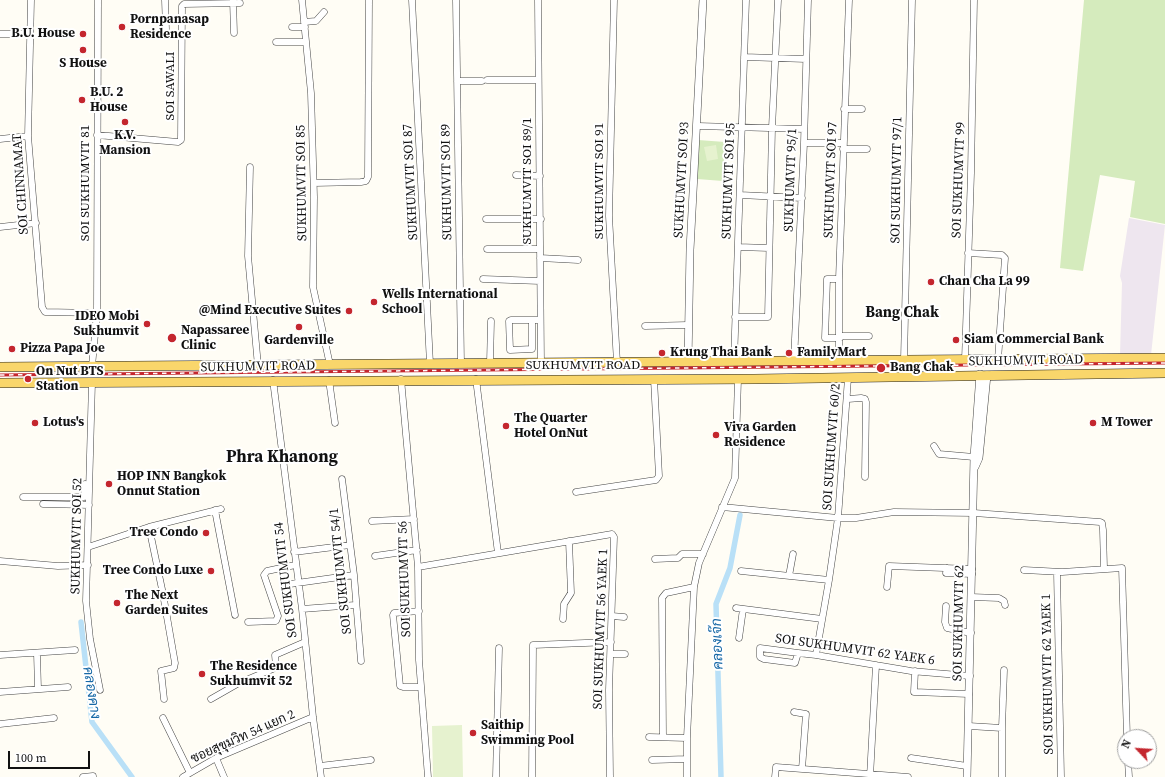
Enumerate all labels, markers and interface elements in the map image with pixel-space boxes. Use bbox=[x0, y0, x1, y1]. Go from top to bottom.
place label: Pornpanasap Residence bbox=[130, 12, 209, 43]
marker: Pornpanasap Residence bbox=[117, 22, 127, 32]
place label: B.U. House bbox=[11, 26, 75, 42]
marker: B.U. House bbox=[78, 29, 88, 39]
marker: S House bbox=[78, 45, 88, 55]
street label: SOI SAWALI bbox=[163, 51, 179, 121]
place label: S House bbox=[59, 56, 107, 72]
place label: B.U. 2 House bbox=[90, 85, 128, 116]
marker: B.U. 2 House bbox=[77, 95, 87, 105]
street label: SOI SUKHUMVIT 97/1 bbox=[888, 116, 906, 244]
marker: K.V. Mansion bbox=[120, 117, 130, 127]
street label: SUKHUMVIT SOI 89/1 bbox=[520, 117, 536, 245]
street label: SUKHUMVIT SOI 93 bbox=[671, 122, 693, 238]
street label: SUKHUMVIT SOI 97 bbox=[821, 122, 841, 238]
street label: SOI SUKHUMVIT 99 bbox=[949, 122, 969, 238]
street label: SUKHUMVIT SOI 91 bbox=[592, 123, 608, 239]
street label: SUKHUMVIT SOI 95 bbox=[719, 123, 739, 239]
street label: SUKHUMVIT SOI 87 bbox=[400, 124, 422, 240]
street label: SUKHUMVIT SOI 89 bbox=[438, 124, 456, 240]
street label: SOI SUKHUMVIT 81 bbox=[78, 125, 94, 241]
street label: SUKHUMVIT SOI 85 bbox=[293, 125, 311, 241]
place label: K.V. Mansion bbox=[99, 128, 151, 159]
street label: SUKHUMVIT 95/1 bbox=[781, 128, 801, 232]
street label: SOI CHINNAMAT bbox=[10, 133, 32, 235]
place label: Chan Cha La 99 bbox=[939, 274, 1030, 290]
marker: Chan Cha La 99 bbox=[926, 277, 936, 287]
place label: Wells International School bbox=[382, 287, 498, 318]
marker: Wells International School bbox=[369, 297, 379, 307]
place label: @Mind Executive Suites bbox=[199, 303, 341, 319]
district label: Bang Chak bbox=[865, 304, 939, 322]
marker: @Mind Executive Suites bbox=[344, 306, 354, 316]
place label: IDEO Mobi Sukhumvit bbox=[74, 309, 139, 340]
marker: IDEO Mobi Sukhumvit bbox=[142, 319, 152, 329]
marker: Gardenville bbox=[294, 322, 304, 332]
place label: Napassaree Clinic bbox=[181, 323, 249, 354]
marker: Napassaree Clinic bbox=[166, 332, 178, 344]
place label: Siam Commercial Bank bbox=[964, 332, 1104, 348]
place label: Gardenville bbox=[264, 333, 334, 349]
marker: Siam Commercial Bank bbox=[951, 335, 961, 345]
place label: Pizza Papa Joe bbox=[20, 341, 105, 357]
marker: Pizza Papa Joe bbox=[7, 344, 17, 354]
place label: Krung Thai Bank bbox=[670, 345, 772, 361]
place label: FamilyMart bbox=[797, 345, 866, 361]
marker: Krung Thai Bank bbox=[657, 348, 667, 358]
marker: FamilyMart bbox=[784, 348, 794, 358]
street label: SUKHUMVIT ROAD bbox=[969, 352, 1083, 370]
street label: SUKHUMVIT ROAD bbox=[201, 358, 315, 376]
street label: SUKHUMVIT ROAD bbox=[526, 358, 640, 374]
place label: Bang Chak bbox=[890, 360, 954, 376]
marker: Bang Chak bbox=[875, 362, 887, 374]
place label: On Nut BTS Station bbox=[36, 364, 104, 395]
marker: On Nut BTS Station bbox=[23, 374, 33, 384]
street label: SOI SUKHUMVIT 60/2 bbox=[820, 383, 844, 511]
place label: The Quarter Hotel OnNut bbox=[514, 411, 588, 442]
place label: Lotus's bbox=[43, 415, 84, 431]
place label: M Tower bbox=[1101, 415, 1153, 431]
marker: Lotus's bbox=[30, 418, 40, 428]
marker: M Tower bbox=[1088, 418, 1098, 428]
place label: Viva Garden Residence bbox=[724, 420, 796, 451]
marker: The Quarter Hotel OnNut bbox=[501, 421, 511, 431]
marker: Viva Garden Residence bbox=[711, 430, 721, 440]
district label: Phra Khanong bbox=[226, 448, 338, 468]
place label: HOP INN Bangkok Onnut Station bbox=[117, 469, 226, 500]
street label: SUKHUMVIT SOI 52 bbox=[68, 478, 86, 594]
marker: HOP INN Bangkok Onnut Station bbox=[104, 479, 114, 489]
street label: SOI SUKHUMVIT 54/1 bbox=[327, 507, 355, 635]
street label: SOI SUKHUMVIT 54 bbox=[271, 521, 301, 639]
street label: SOI SUKHUMVIT 56 bbox=[395, 521, 415, 637]
place label: Tree Condo bbox=[130, 525, 198, 541]
marker: Tree Condo bbox=[201, 528, 211, 538]
street label: SOI SUKHUMVIT 56 YAEK 1 bbox=[590, 548, 612, 710]
place label: Tree Condo Luxe bbox=[103, 563, 203, 579]
street label: SOI SUKHUMVIT 62 bbox=[950, 565, 968, 681]
marker: Tree Condo Luxe bbox=[206, 566, 216, 576]
place label: The Next Garden Suites bbox=[125, 588, 208, 619]
street label: SOI SUKHUMVIT 62 YAEK 1 bbox=[1039, 593, 1057, 755]
marker: The Next Garden Suites bbox=[112, 598, 122, 608]
water label: คลองเจ๊ก bbox=[709, 618, 727, 670]
street label: SOI SUKHUMVIT 62 YAEK 6 bbox=[774, 631, 936, 669]
place label: The Residence Sukhumvit 52 bbox=[210, 659, 297, 690]
water label: คลองคาง bbox=[79, 666, 103, 720]
marker: The Residence Sukhumvit 52 bbox=[197, 669, 207, 679]
street label: ซอยสุขุมวิท 54 แยก 2 bbox=[188, 707, 298, 767]
place label: Saithip Swimming Pool bbox=[481, 718, 574, 749]
marker: Saithip Swimming Pool bbox=[468, 728, 478, 738]
north arrow bbox=[1117, 729, 1157, 769]
text: N bbox=[1118, 737, 1135, 751]
scale bar bbox=[10, 743, 92, 769]
text: 100 m bbox=[15, 750, 47, 766]

